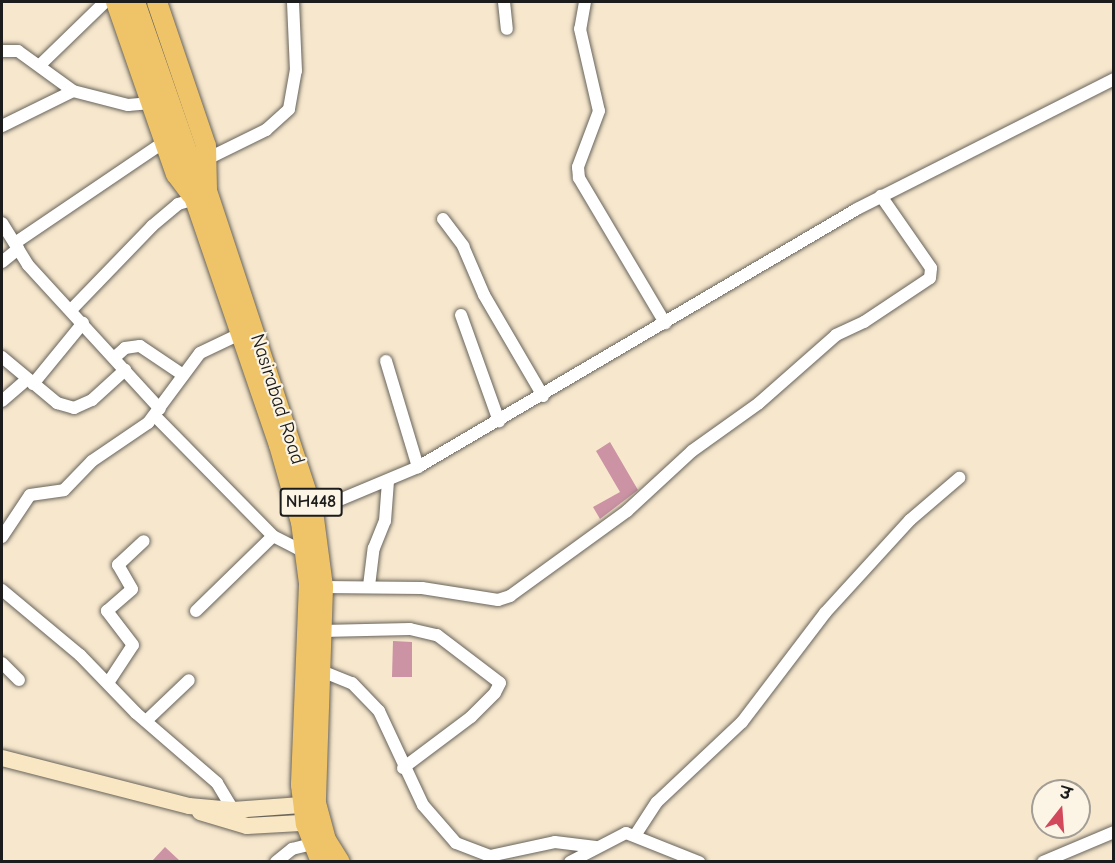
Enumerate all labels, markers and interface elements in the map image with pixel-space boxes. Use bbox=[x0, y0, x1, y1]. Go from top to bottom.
street label: Nasirabad Road bbox=[246, 331, 310, 467]
road number: NH448 bbox=[280, 487, 342, 517]
north arrow bbox=[1031, 779, 1091, 839]
text: उ bbox=[1058, 784, 1073, 804]

